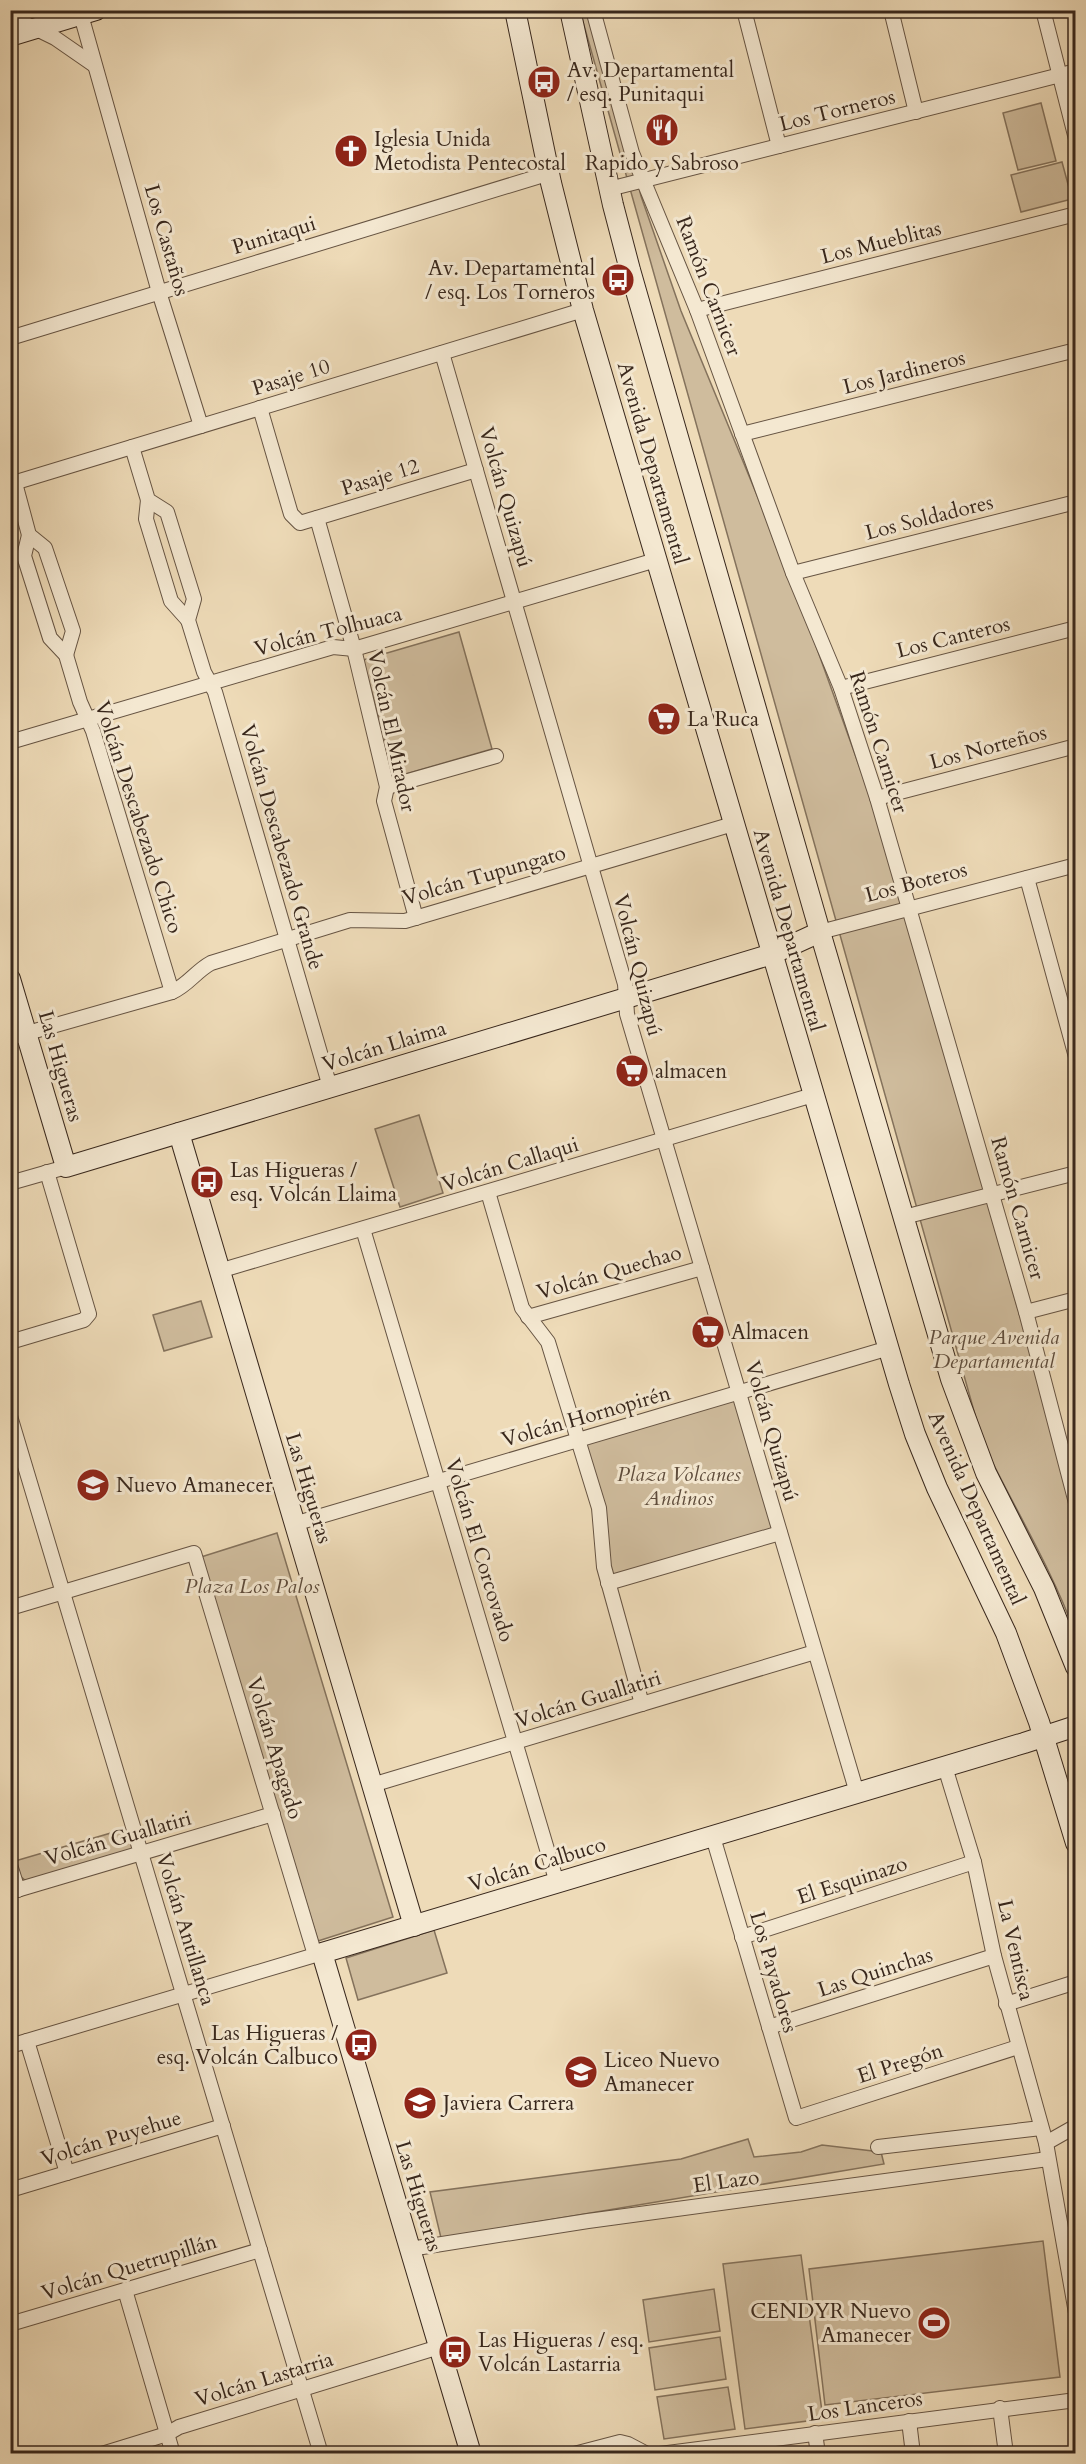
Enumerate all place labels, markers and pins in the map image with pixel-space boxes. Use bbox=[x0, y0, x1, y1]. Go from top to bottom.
place label: Av. Departamental / esq. Punitaqui bbox=[567, 56, 734, 109]
bus stop icon: Av. Departamental / esq. Punitaqui bbox=[526, 64, 562, 100]
restaurant icon: Rapido y Sabroso bbox=[644, 112, 680, 148]
place label: Iglesia Unida Metodista Pentecostal bbox=[374, 125, 566, 178]
church icon: Iglesia Unida Metodista Pentecostal bbox=[333, 133, 369, 169]
place label: Rapido y Sabroso bbox=[585, 149, 739, 178]
place label: Av. Departamental / esq. Los Torneros bbox=[425, 254, 595, 307]
bus stop icon: Av. Departamental / esq. Los Torneros bbox=[600, 262, 636, 298]
supermarket icon: La Ruca bbox=[646, 701, 682, 737]
place label: La Ruca bbox=[687, 705, 759, 734]
supermarket icon: almacen bbox=[614, 1053, 650, 1089]
place label: almacen bbox=[655, 1057, 727, 1086]
place label: Las Higueras / esq. Volcán Llaima bbox=[230, 1156, 397, 1209]
bus stop icon: Las Higueras / esq. Volcán Llaima bbox=[189, 1164, 225, 1200]
supermarket icon: Almacen bbox=[690, 1314, 726, 1350]
place label: Almacen bbox=[731, 1318, 809, 1347]
school or university icon: Nuevo Amanecer bbox=[75, 1467, 111, 1503]
place label: Nuevo Amanecer bbox=[116, 1471, 273, 1500]
place label: Las Higueras / esq. Volcán Calbuco bbox=[157, 2019, 338, 2072]
bus stop icon: Las Higueras / esq. Volcán Calbuco bbox=[343, 2027, 379, 2063]
place label: Liceo Nuevo Amanecer bbox=[604, 2046, 720, 2099]
school or university icon: Liceo Nuevo Amanecer bbox=[563, 2054, 599, 2090]
school or university icon: Javiera Carrera bbox=[402, 2085, 438, 2121]
place label: Javiera Carrera bbox=[440, 2089, 574, 2118]
place label: CENDYR Nuevo Amanecer bbox=[750, 2297, 911, 2350]
sports icon: CENDYR Nuevo Amanecer bbox=[916, 2305, 952, 2341]
place label: Las Higueras / esq. Volcán Lastarria bbox=[478, 2326, 644, 2379]
bus stop icon: Las Higueras / esq. Volcán Lastarria bbox=[437, 2334, 473, 2370]

